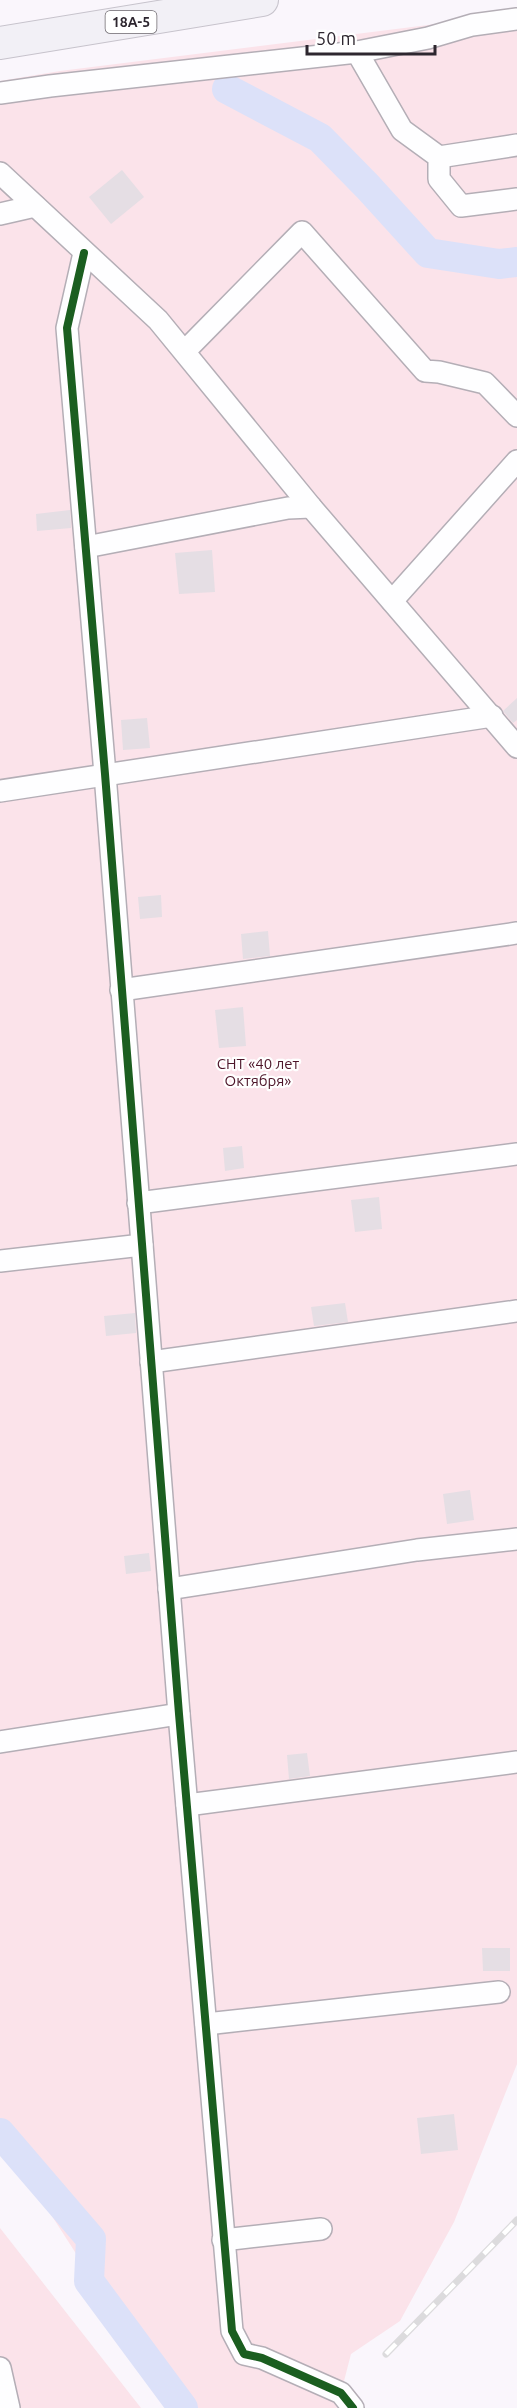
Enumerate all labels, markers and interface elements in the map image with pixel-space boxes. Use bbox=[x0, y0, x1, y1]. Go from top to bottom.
road number: 18А-5 bbox=[106, 11, 156, 33]
scale bar bbox=[307, 18, 434, 56]
text: 50 m bbox=[316, 28, 356, 48]
park label: СНТ «40 лет Октября» bbox=[217, 1055, 300, 1089]

